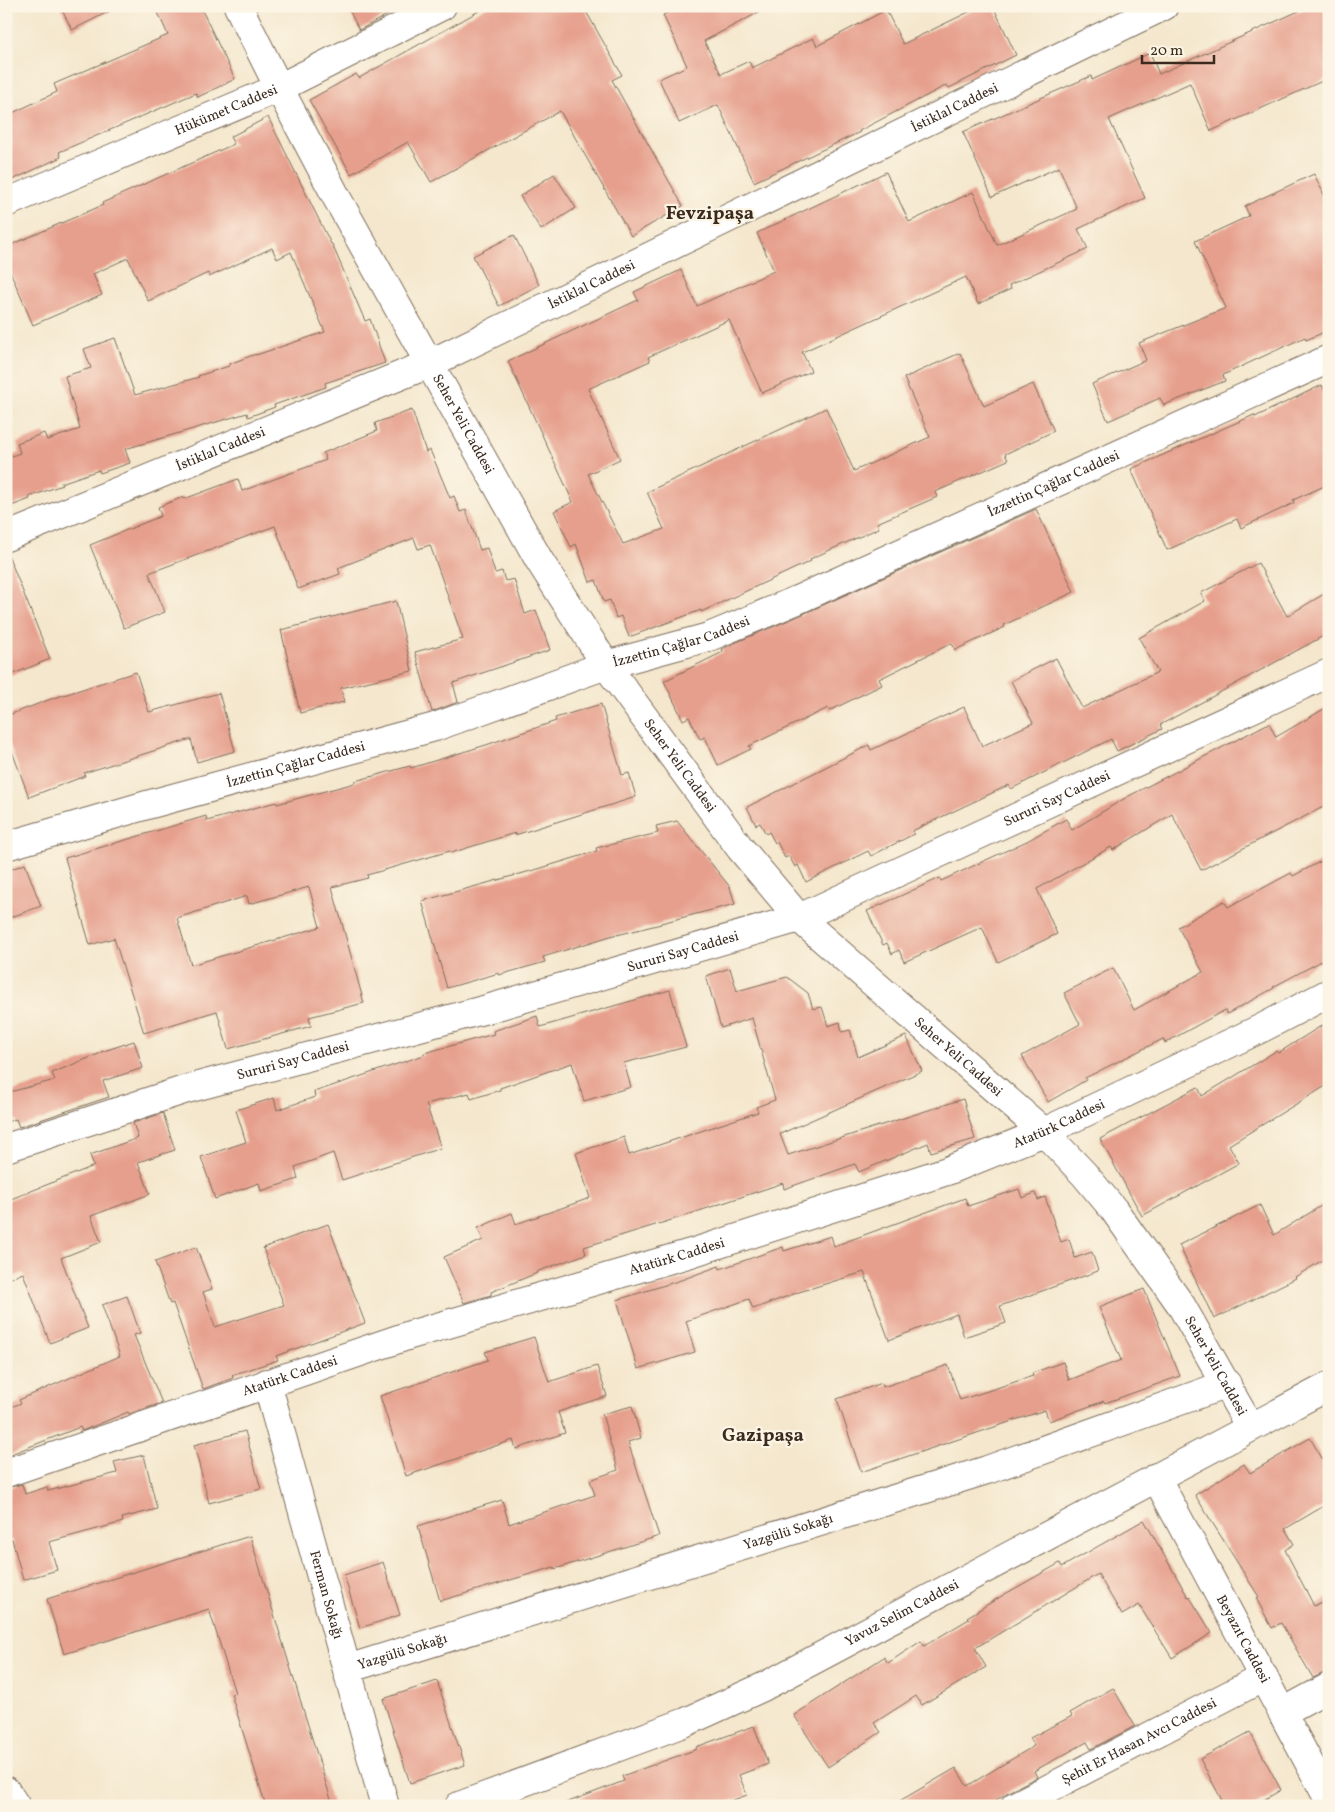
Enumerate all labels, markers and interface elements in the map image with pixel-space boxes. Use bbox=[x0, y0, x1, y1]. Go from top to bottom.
scale bar bbox=[1142, 32, 1215, 64]
text: 20 m bbox=[1150, 41, 1183, 62]
street label: İstiklal Caddesi bbox=[908, 79, 1002, 137]
street label: Hükümet Caddesi bbox=[172, 80, 280, 140]
district label: Fevzipaşa bbox=[666, 201, 754, 227]
street label: İstiklal Caddesi bbox=[545, 255, 638, 314]
street label: Seher Yeli Caddesi bbox=[428, 371, 499, 478]
street label: İstiklal Caddesi bbox=[173, 422, 268, 476]
street label: İzzettin Çağlar Caddesi bbox=[985, 446, 1123, 522]
street label: İzzettin Çağlar Caddesi bbox=[611, 611, 753, 672]
street label: Seher Yeli Caddesi bbox=[639, 715, 720, 816]
street label: İzzettin Çağlar Caddesi bbox=[224, 737, 367, 793]
street label: Sururi Say Caddesi bbox=[1001, 766, 1113, 832]
street label: Sururi Say Caddesi bbox=[625, 927, 741, 977]
street label: Seher Yeli Caddesi bbox=[910, 1013, 1007, 1101]
street label: Sururi Say Caddesi bbox=[235, 1037, 351, 1085]
street label: Atatürk Caddesi bbox=[1010, 1095, 1108, 1153]
street label: Atatürk Caddesi bbox=[627, 1233, 727, 1280]
street label: Seher Yeli Caddesi bbox=[1180, 1313, 1251, 1419]
street label: Atatürk Caddesi bbox=[240, 1351, 340, 1401]
district label: Gazipaşa bbox=[722, 1423, 804, 1449]
street label: Yazgülü Sokağı bbox=[741, 1509, 835, 1555]
street label: Ferman Sokağı bbox=[305, 1548, 348, 1641]
street label: Yavuz Selim Caddesi bbox=[842, 1575, 962, 1651]
street label: Beyazıt Caddesi bbox=[1211, 1592, 1274, 1687]
street label: Yazgülü Sokağı bbox=[355, 1629, 450, 1675]
street label: Şehit Er Hasan Avcı Caddesi bbox=[1059, 1694, 1220, 1790]

